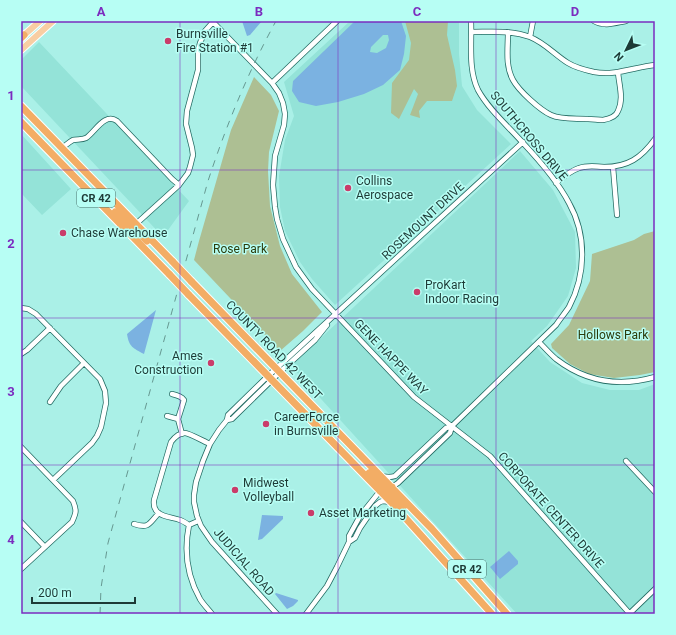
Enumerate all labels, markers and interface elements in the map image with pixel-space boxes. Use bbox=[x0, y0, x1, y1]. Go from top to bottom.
text: A bbox=[97, 4, 106, 19]
text: B bbox=[255, 4, 263, 19]
text: C bbox=[413, 4, 422, 19]
text: D bbox=[571, 4, 579, 19]
place label: Burnsville Fire Station #1 bbox=[176, 27, 254, 55]
north arrow bbox=[606, 30, 646, 70]
marker: Burnsville Fire Station #1 bbox=[163, 36, 173, 46]
text: N bbox=[611, 49, 626, 64]
text: 1 bbox=[7, 88, 15, 103]
street label: SOUTHCROSS DRIVE bbox=[487, 88, 571, 184]
place label: Collins Aerospace bbox=[356, 174, 413, 202]
street label: ROSEMOUNT DRIVE bbox=[379, 179, 467, 263]
marker: Collins Aerospace bbox=[343, 183, 353, 193]
road number: CR 42 bbox=[77, 189, 115, 207]
place label: Chase Warehouse bbox=[71, 226, 167, 240]
marker: Chase Warehouse bbox=[58, 228, 68, 238]
text: 2 bbox=[7, 236, 15, 251]
park label: Rose Park bbox=[213, 242, 268, 256]
place label: ProKart Indoor Racing bbox=[425, 278, 499, 306]
marker: ProKart Indoor Racing bbox=[412, 287, 422, 297]
street label: COUNTY ROAD 42 WEST bbox=[223, 298, 325, 402]
street label: GENE HAPPE WAY bbox=[351, 316, 431, 398]
park label: Hollows Park bbox=[578, 328, 649, 342]
place label: Ames Construction bbox=[134, 349, 203, 377]
marker: Ames Construction bbox=[206, 358, 216, 368]
text: 3 bbox=[7, 384, 15, 399]
place label: CareerForce in Burnsville bbox=[274, 410, 339, 438]
marker: CareerForce in Burnsville bbox=[261, 419, 271, 429]
street label: CORPORATE CENTER DRIVE bbox=[495, 449, 607, 571]
place label: Midwest Volleyball bbox=[243, 476, 294, 504]
marker: Midwest Volleyball bbox=[230, 485, 240, 495]
place label: Asset Marketing bbox=[319, 506, 406, 520]
marker: Asset Marketing bbox=[306, 508, 316, 518]
street label: JUDICIAL ROAD bbox=[211, 525, 277, 599]
text: 4 bbox=[7, 532, 15, 547]
road number: CR 42 bbox=[448, 560, 486, 578]
scale bar bbox=[32, 579, 135, 605]
text: 200 m bbox=[38, 586, 72, 600]

